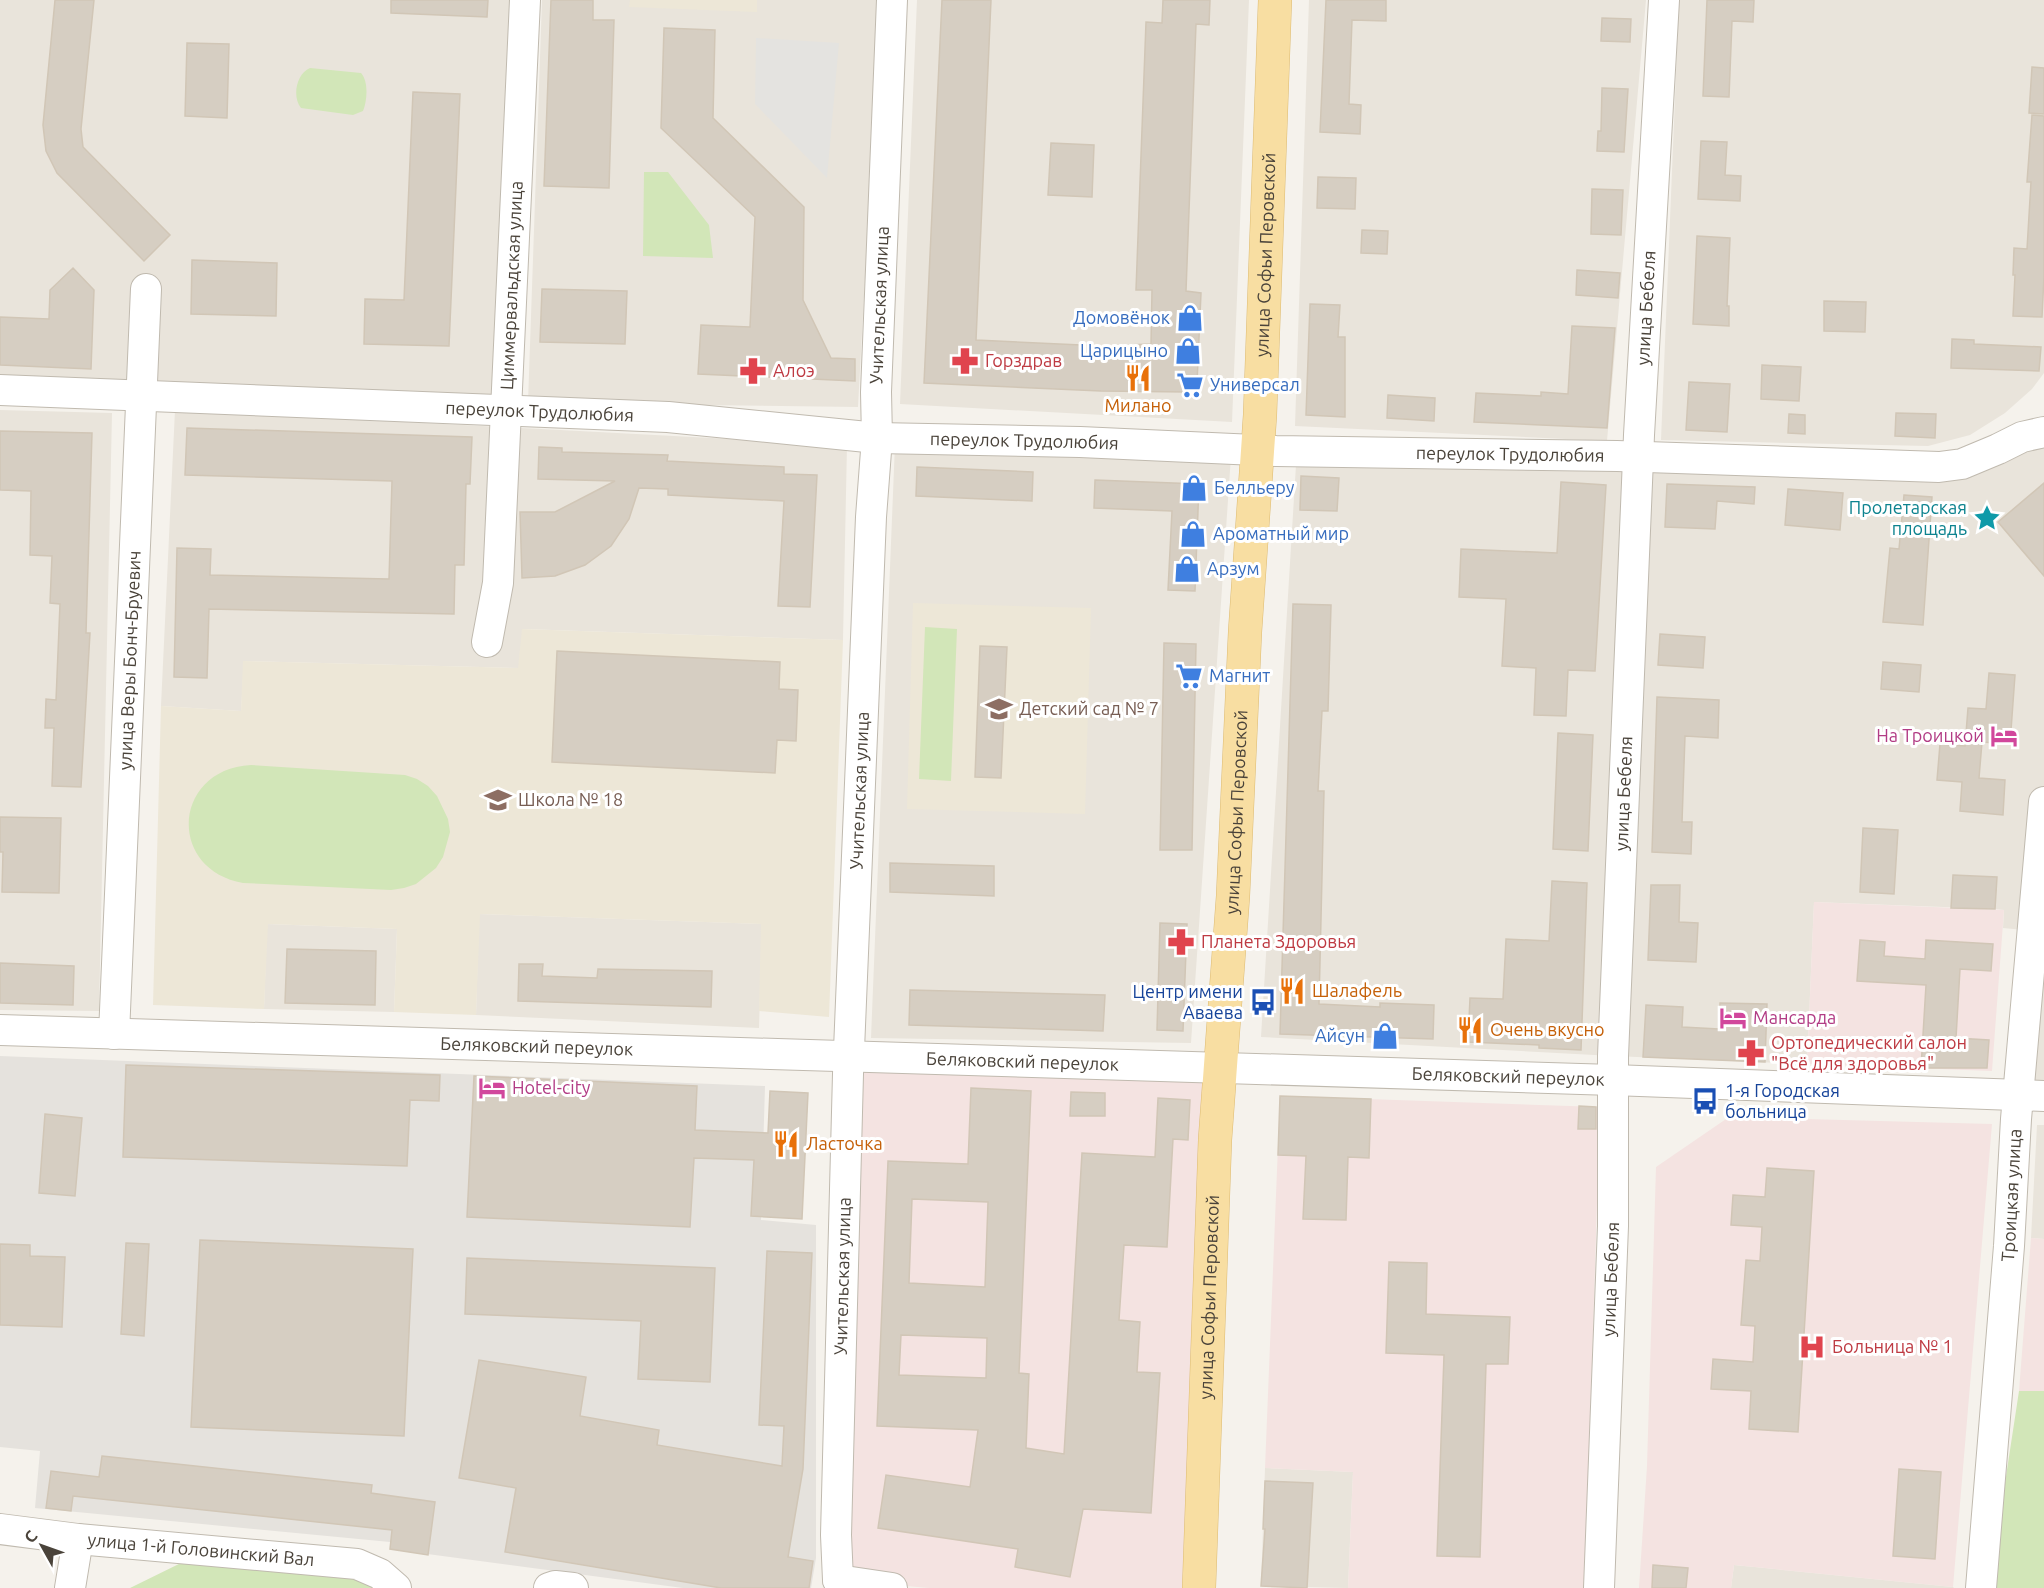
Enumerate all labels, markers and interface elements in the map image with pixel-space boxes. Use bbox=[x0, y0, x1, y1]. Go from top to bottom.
street label: улица Софьи Перовской bbox=[1251, 152, 1278, 357]
street label: Циммервальдская улица bbox=[496, 180, 526, 390]
street label: Учительская улица bbox=[865, 226, 892, 384]
street label: улица Бебеля bbox=[1632, 250, 1659, 366]
shop icon: Домовёнок bbox=[1175, 303, 1205, 333]
place label: Домовёнок bbox=[1073, 307, 1170, 327]
shop icon: Царицыно bbox=[1173, 336, 1203, 366]
place label: Царицыно bbox=[1080, 340, 1168, 360]
pharmacy icon: Горздрав bbox=[950, 346, 980, 376]
place label: Горздрав bbox=[985, 350, 1062, 370]
pharmacy icon: Алоэ bbox=[738, 356, 768, 386]
place label: Алоэ bbox=[773, 360, 815, 380]
restaurant icon: Милано bbox=[1123, 363, 1153, 393]
supermarket icon: Универсал bbox=[1175, 370, 1205, 400]
place label: Универсал bbox=[1210, 374, 1300, 394]
place label: Милано bbox=[1104, 395, 1172, 415]
street label: переулок Трудолюбия bbox=[445, 397, 634, 425]
street label: переулок Трудолюбия bbox=[930, 428, 1119, 453]
street label: переулок Трудолюбия bbox=[1416, 442, 1605, 465]
shop icon: Белльеру bbox=[1179, 473, 1209, 503]
place label: Белльеру bbox=[1214, 477, 1295, 497]
place label: Пролетарская площадь bbox=[1849, 497, 1967, 538]
place icon: Пролетарская площадь bbox=[1972, 503, 2002, 533]
shop icon: Ароматный мир bbox=[1178, 519, 1208, 549]
place label: Ароматный мир bbox=[1213, 523, 1349, 543]
street label: улица Веры Бонч-Бруевич bbox=[114, 550, 144, 771]
shop icon: Арзум bbox=[1172, 554, 1202, 584]
place label: Арзум bbox=[1207, 558, 1260, 578]
supermarket icon: Магнит bbox=[1174, 661, 1204, 691]
place label: Магнит bbox=[1209, 665, 1270, 685]
school or university icon: Детский сад № 7 bbox=[984, 694, 1014, 724]
place label: Детский сад № 7 bbox=[1019, 698, 1159, 718]
street label: улица Софьи Перовской bbox=[1221, 709, 1250, 915]
street label: Учительская улица bbox=[845, 711, 872, 870]
hotel icon: На Троицкой bbox=[1989, 721, 2019, 751]
place label: На Троицкой bbox=[1876, 725, 1984, 745]
street label: улица Бебеля bbox=[1611, 736, 1635, 851]
school or university icon: Школа № 18 bbox=[483, 785, 513, 815]
place label: Школа № 18 bbox=[518, 789, 623, 809]
pharmacy icon: Планета Здоровья bbox=[1166, 927, 1196, 957]
place label: Планета Здоровья bbox=[1201, 931, 1356, 951]
restaurant icon: Шалафель bbox=[1277, 976, 1307, 1006]
place label: Шалафель bbox=[1312, 980, 1402, 1000]
place label: Центр имени Аваева bbox=[1132, 981, 1243, 1022]
bus stop icon: Центр имени Аваева bbox=[1248, 987, 1278, 1017]
hotel icon: Мансарда bbox=[1718, 1003, 1748, 1033]
place label: Мансарда bbox=[1753, 1007, 1836, 1027]
restaurant icon: Очень вкусно bbox=[1455, 1015, 1485, 1045]
place label: Очень вкусно bbox=[1490, 1019, 1605, 1039]
shop icon: Айсун bbox=[1370, 1021, 1400, 1051]
place label: Айсун bbox=[1315, 1025, 1365, 1045]
place label: Ортопедический салон "Всё для здоровья" bbox=[1771, 1032, 1967, 1073]
street label: Беляковский переулок bbox=[440, 1033, 634, 1059]
pharmacy icon: Ортопедический салон "Всё для здоровья" bbox=[1736, 1038, 1766, 1068]
street label: Беляковский переулок bbox=[926, 1048, 1119, 1074]
street label: Беляковский переулок bbox=[1411, 1063, 1605, 1089]
hotel icon: Hotel-city bbox=[477, 1073, 507, 1103]
place label: Hotel-city bbox=[512, 1077, 591, 1097]
place label: 1-я Городская больница bbox=[1725, 1080, 1840, 1121]
bus stop icon: 1-я Городская больница bbox=[1690, 1086, 1720, 1116]
street label: Троицкая улица bbox=[1997, 1128, 2024, 1263]
restaurant icon: Ласточка bbox=[771, 1129, 801, 1159]
place label: Ласточка bbox=[806, 1133, 883, 1153]
street label: улица Софьи Перовской bbox=[1195, 1195, 1222, 1400]
street label: Учительская улица bbox=[830, 1197, 854, 1355]
street label: улица Бебеля bbox=[1598, 1221, 1622, 1337]
hospital icon: Больница № 1 bbox=[1797, 1332, 1827, 1362]
place label: Больница № 1 bbox=[1832, 1336, 1953, 1356]
north arrow bbox=[12, 1516, 72, 1576]
text: С bbox=[20, 1527, 41, 1546]
street label: улица 1-й Головинский Вал bbox=[87, 1529, 315, 1569]

